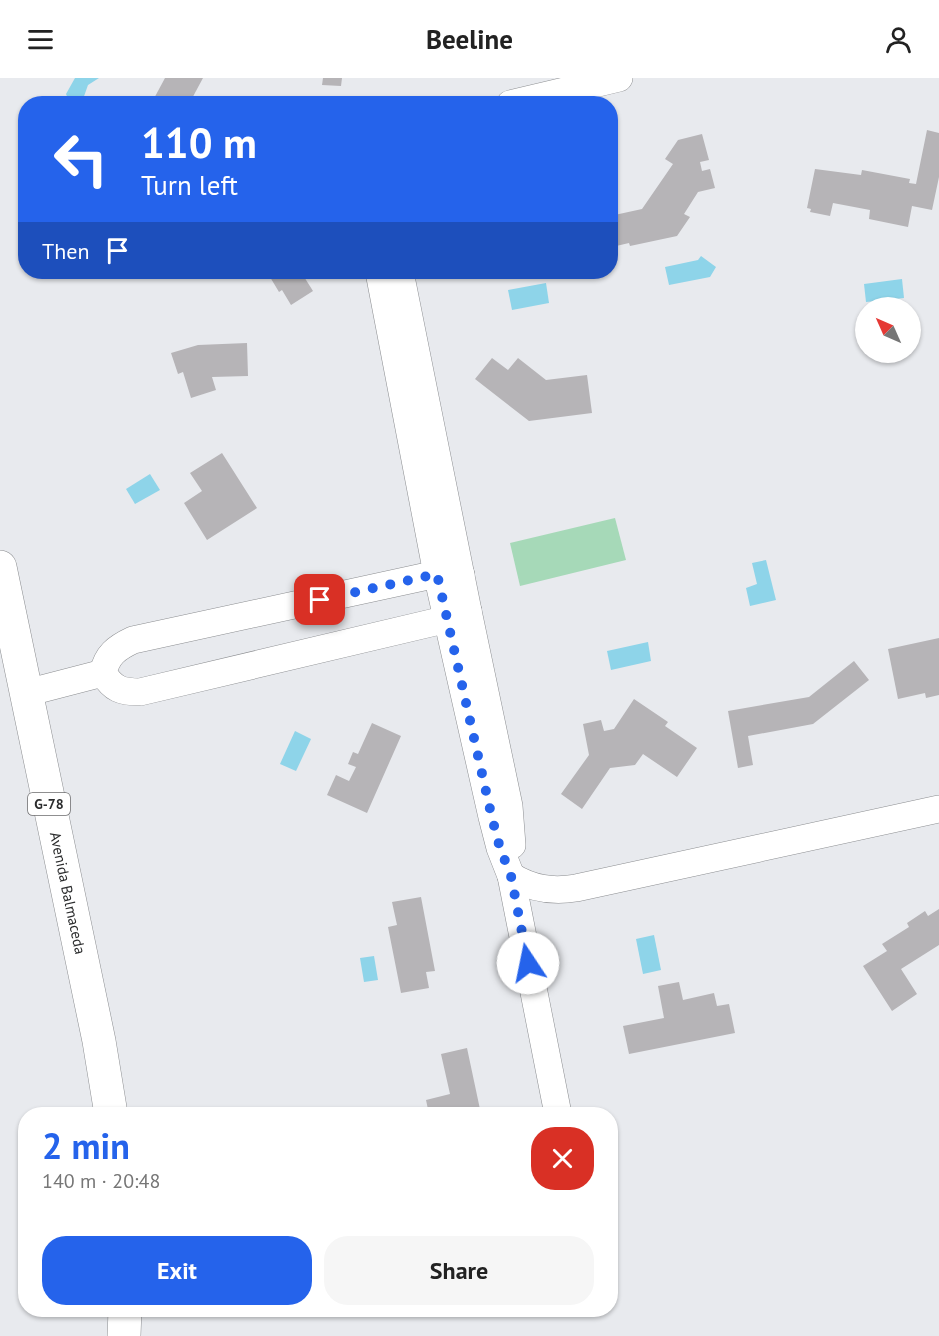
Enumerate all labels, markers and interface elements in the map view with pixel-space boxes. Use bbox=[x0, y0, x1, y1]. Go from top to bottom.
text: Beeline bbox=[426, 22, 513, 56]
icon: menu bbox=[24, 23, 57, 56]
icon: person bbox=[882, 23, 915, 56]
text: 110 m bbox=[141, 115, 257, 170]
icon: left bbox=[42, 120, 120, 198]
text: Turn left bbox=[141, 168, 238, 202]
icon: arrive bbox=[101, 234, 134, 267]
text: Then bbox=[42, 237, 89, 265]
north arrow bbox=[855, 297, 921, 363]
map controls bbox=[855, 297, 921, 363]
pin bbox=[294, 574, 345, 625]
icon: arrive bbox=[303, 583, 336, 616]
road number: G-78 bbox=[28, 793, 70, 815]
street label: Avenida Balmaceda bbox=[46, 830, 90, 956]
position arrow bbox=[496, 931, 560, 995]
text: 2 min bbox=[42, 1122, 130, 1169]
button: close bbox=[531, 1127, 594, 1190]
text: 140 m · 20:48 bbox=[42, 1168, 160, 1194]
button: Exit bbox=[42, 1236, 312, 1305]
button: Share bbox=[324, 1236, 594, 1305]

